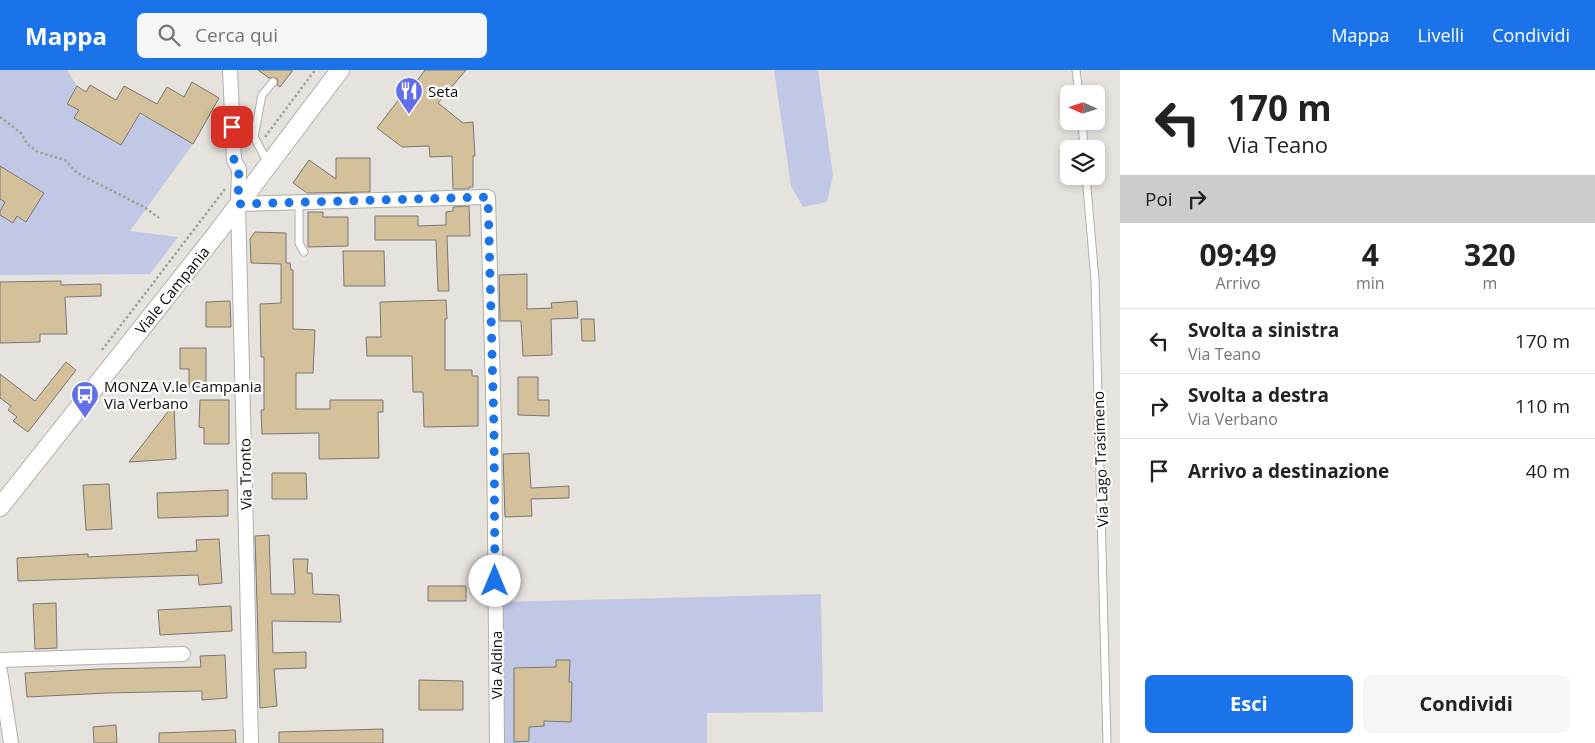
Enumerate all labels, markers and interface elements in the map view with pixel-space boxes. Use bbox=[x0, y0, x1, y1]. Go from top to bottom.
search box bbox=[137, 13, 487, 58]
text: Mappa bbox=[25, 19, 107, 52]
icon: search bbox=[155, 21, 183, 49]
text: Cerca qui bbox=[195, 22, 278, 48]
text: Mappa bbox=[1331, 23, 1389, 47]
text: Livelli bbox=[1417, 23, 1464, 47]
text: Condividi bbox=[1492, 23, 1570, 47]
restaurant icon: Seta bbox=[394, 76, 424, 115]
place label: Seta bbox=[428, 81, 458, 101]
text: 170 m bbox=[1228, 84, 1332, 131]
north arrow bbox=[1060, 85, 1105, 130]
map controls bbox=[1060, 85, 1105, 185]
icon: left bbox=[1145, 90, 1210, 155]
pin bbox=[211, 106, 253, 148]
icon: arrive bbox=[218, 113, 246, 141]
text: Via Teano bbox=[1228, 129, 1328, 159]
button: layers bbox=[1060, 140, 1105, 185]
icon: right bbox=[1183, 185, 1211, 213]
text: Poi bbox=[1145, 186, 1173, 212]
text: 09:49 bbox=[1199, 234, 1277, 275]
text: 4 bbox=[1362, 234, 1379, 275]
text: 320 bbox=[1464, 234, 1516, 275]
street label: Viale Campania bbox=[130, 242, 214, 338]
text: Arrivo bbox=[1216, 272, 1260, 294]
text: min bbox=[1356, 272, 1385, 294]
text: m bbox=[1482, 272, 1497, 294]
text: Svolta a sinistra bbox=[1188, 317, 1339, 343]
icon: left bbox=[1145, 327, 1173, 355]
text: 170 m bbox=[1515, 328, 1570, 354]
text: Via Teano bbox=[1188, 343, 1261, 365]
place label: MONZA V.le Campania Via Verbano bbox=[104, 376, 262, 413]
bus stop icon: MONZA V.le Campania Via Verbano bbox=[70, 380, 100, 419]
text: Svolta a destra bbox=[1188, 382, 1329, 408]
street label: Via Lago Trasimeno bbox=[1088, 390, 1112, 528]
icon: right bbox=[1145, 392, 1173, 420]
text: 110 m bbox=[1515, 393, 1570, 419]
text: Via Verbano bbox=[1188, 408, 1278, 430]
street label: Via Tronto bbox=[234, 438, 256, 510]
icon: arrive bbox=[1145, 457, 1173, 485]
text: Arrivo a destinazione bbox=[1188, 458, 1389, 484]
text: 40 m bbox=[1526, 458, 1570, 484]
position arrow bbox=[468, 554, 520, 606]
street label: Via Aldina bbox=[486, 631, 506, 699]
button: Esci bbox=[1145, 675, 1353, 733]
button: Condividi bbox=[1363, 675, 1570, 733]

